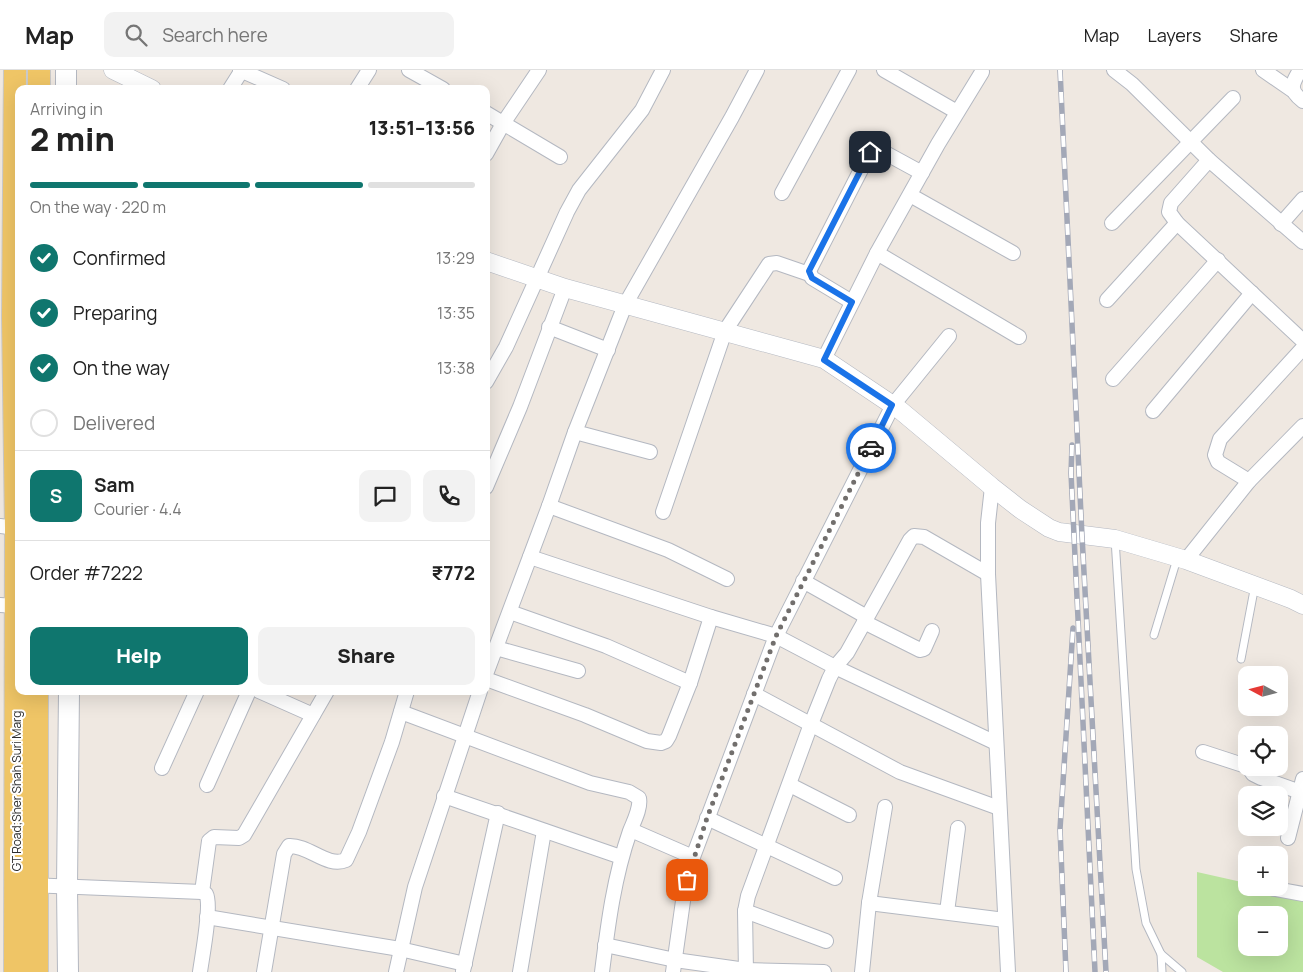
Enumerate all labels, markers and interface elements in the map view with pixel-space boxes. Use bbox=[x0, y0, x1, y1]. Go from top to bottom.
search box bbox=[104, 12, 454, 57]
text: Map bbox=[25, 18, 74, 51]
icon: search bbox=[122, 21, 150, 49]
text: Search here bbox=[162, 22, 268, 48]
text: Map bbox=[1084, 23, 1119, 47]
text: Layers bbox=[1147, 23, 1201, 47]
text: Share bbox=[1229, 23, 1278, 47]
text: Arriving in bbox=[30, 98, 103, 120]
text: 13:51–13:56 bbox=[369, 115, 475, 141]
text: 2 min bbox=[30, 117, 115, 161]
pin bbox=[849, 131, 891, 173]
icon: home bbox=[856, 138, 884, 166]
text: On the way · 220 m bbox=[30, 196, 166, 218]
icon: check bbox=[30, 244, 58, 272]
text: Confirmed bbox=[73, 245, 166, 271]
text: 13:29 bbox=[436, 247, 475, 269]
icon: check bbox=[30, 299, 58, 327]
text: Preparing bbox=[73, 300, 158, 326]
text: 13:35 bbox=[437, 302, 475, 324]
icon: check bbox=[30, 354, 58, 382]
text: On the way bbox=[73, 355, 170, 381]
text: 13:38 bbox=[437, 357, 475, 379]
text: Delivered bbox=[73, 410, 155, 436]
courier bbox=[846, 423, 896, 473]
icon: car bbox=[857, 434, 885, 462]
button: chat bbox=[359, 470, 411, 522]
button: phone bbox=[423, 470, 475, 522]
text: Sam bbox=[94, 472, 135, 498]
text: S bbox=[50, 483, 62, 509]
text: Courier · 4.4 bbox=[94, 498, 182, 520]
text: Order #7222 bbox=[30, 560, 143, 586]
text: ₹772 bbox=[432, 560, 475, 586]
button: Help bbox=[30, 627, 248, 685]
button: Share bbox=[258, 627, 475, 685]
north arrow bbox=[1238, 666, 1288, 716]
map controls bbox=[1238, 666, 1288, 956]
street label: GT Road;Sher Shah Suri Marg bbox=[8, 711, 25, 871]
button: locate bbox=[1238, 726, 1288, 776]
button: layers bbox=[1238, 786, 1288, 836]
button: + bbox=[1238, 846, 1288, 896]
pin bbox=[666, 859, 708, 901]
icon: bag bbox=[673, 866, 701, 894]
button: − bbox=[1238, 906, 1288, 956]

